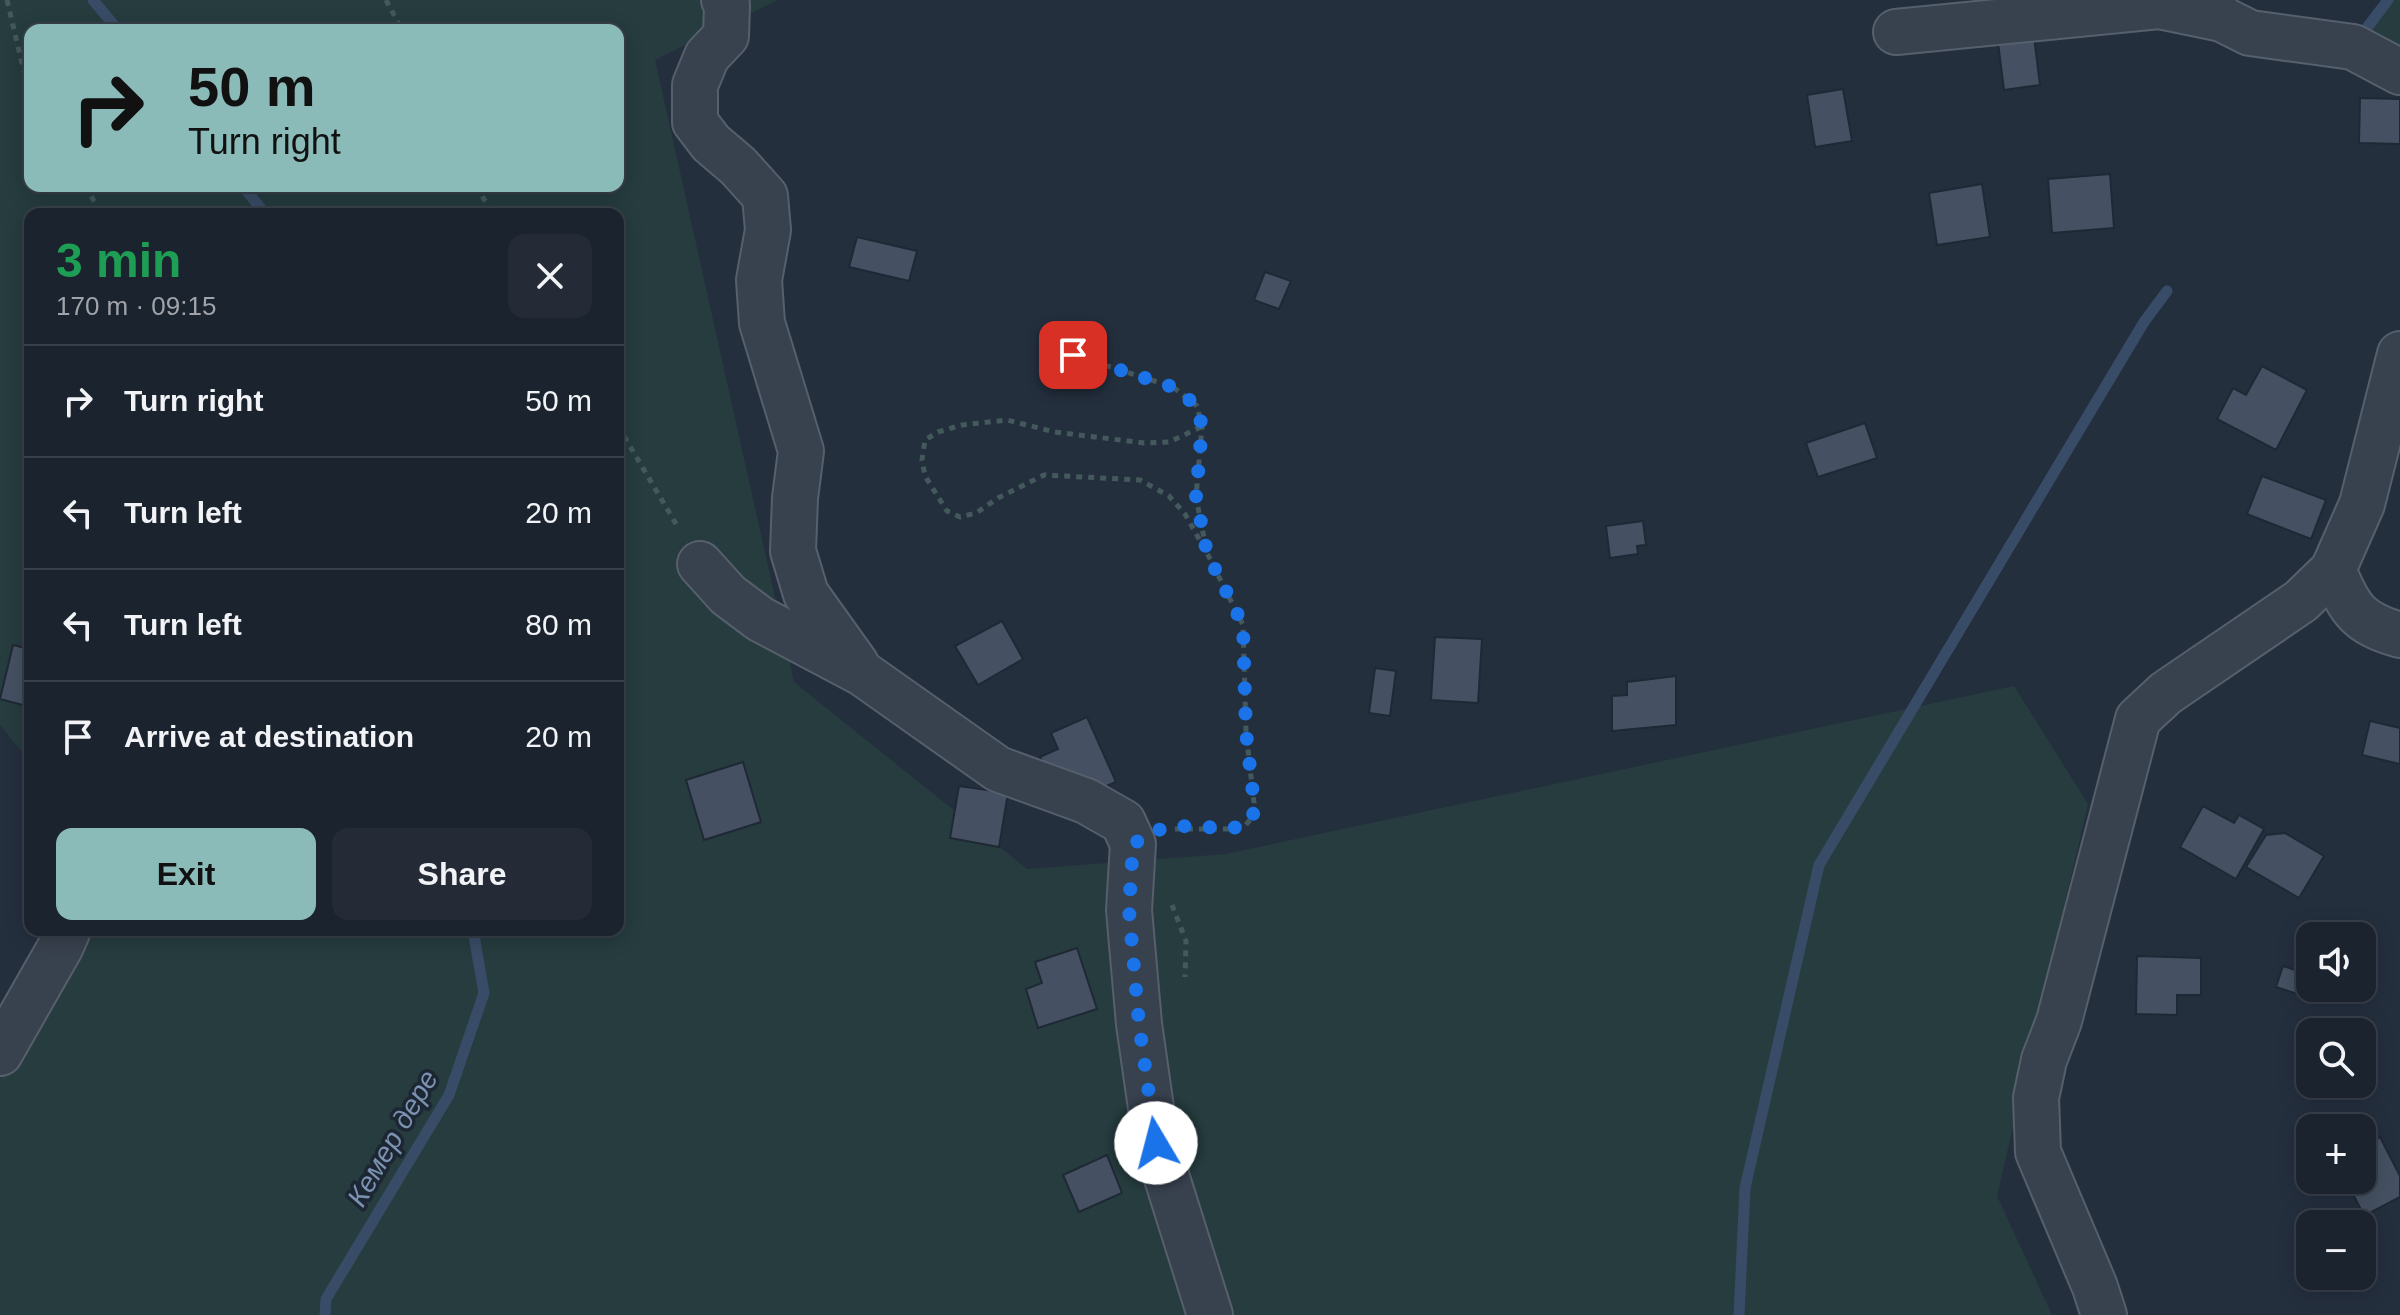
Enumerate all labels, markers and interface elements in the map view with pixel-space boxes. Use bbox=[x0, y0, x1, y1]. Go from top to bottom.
text: 50 m bbox=[188, 55, 316, 118]
icon: right bbox=[56, 56, 160, 160]
text: Turn right bbox=[188, 121, 341, 162]
text: 3 min bbox=[56, 234, 181, 287]
button: close bbox=[508, 234, 592, 318]
text: 170 m · 09:15 bbox=[56, 291, 216, 321]
pin bbox=[1039, 321, 1107, 389]
icon: arrive bbox=[1051, 333, 1095, 377]
icon: right bbox=[56, 379, 100, 423]
text: Turn right bbox=[124, 384, 263, 417]
text: 50 m bbox=[525, 384, 592, 417]
icon: left bbox=[56, 491, 100, 535]
text: Turn left bbox=[124, 496, 242, 529]
text: 20 m bbox=[525, 496, 592, 529]
icon: left bbox=[56, 603, 100, 647]
text: Turn left bbox=[124, 608, 242, 641]
text: 80 m bbox=[525, 608, 592, 641]
icon: arrive bbox=[56, 715, 100, 759]
text: Arrive at destination bbox=[124, 720, 414, 753]
text: 20 m bbox=[525, 720, 592, 753]
button: Exit bbox=[56, 828, 316, 920]
button: Share bbox=[332, 828, 592, 920]
map controls bbox=[2296, 922, 2376, 1290]
button: sound bbox=[2296, 922, 2376, 1002]
button: search bbox=[2296, 1018, 2376, 1098]
water label: Кемер дере bbox=[341, 1065, 444, 1212]
position arrow bbox=[1114, 1101, 1198, 1185]
button: + bbox=[2296, 1114, 2376, 1194]
button: − bbox=[2296, 1210, 2376, 1290]

